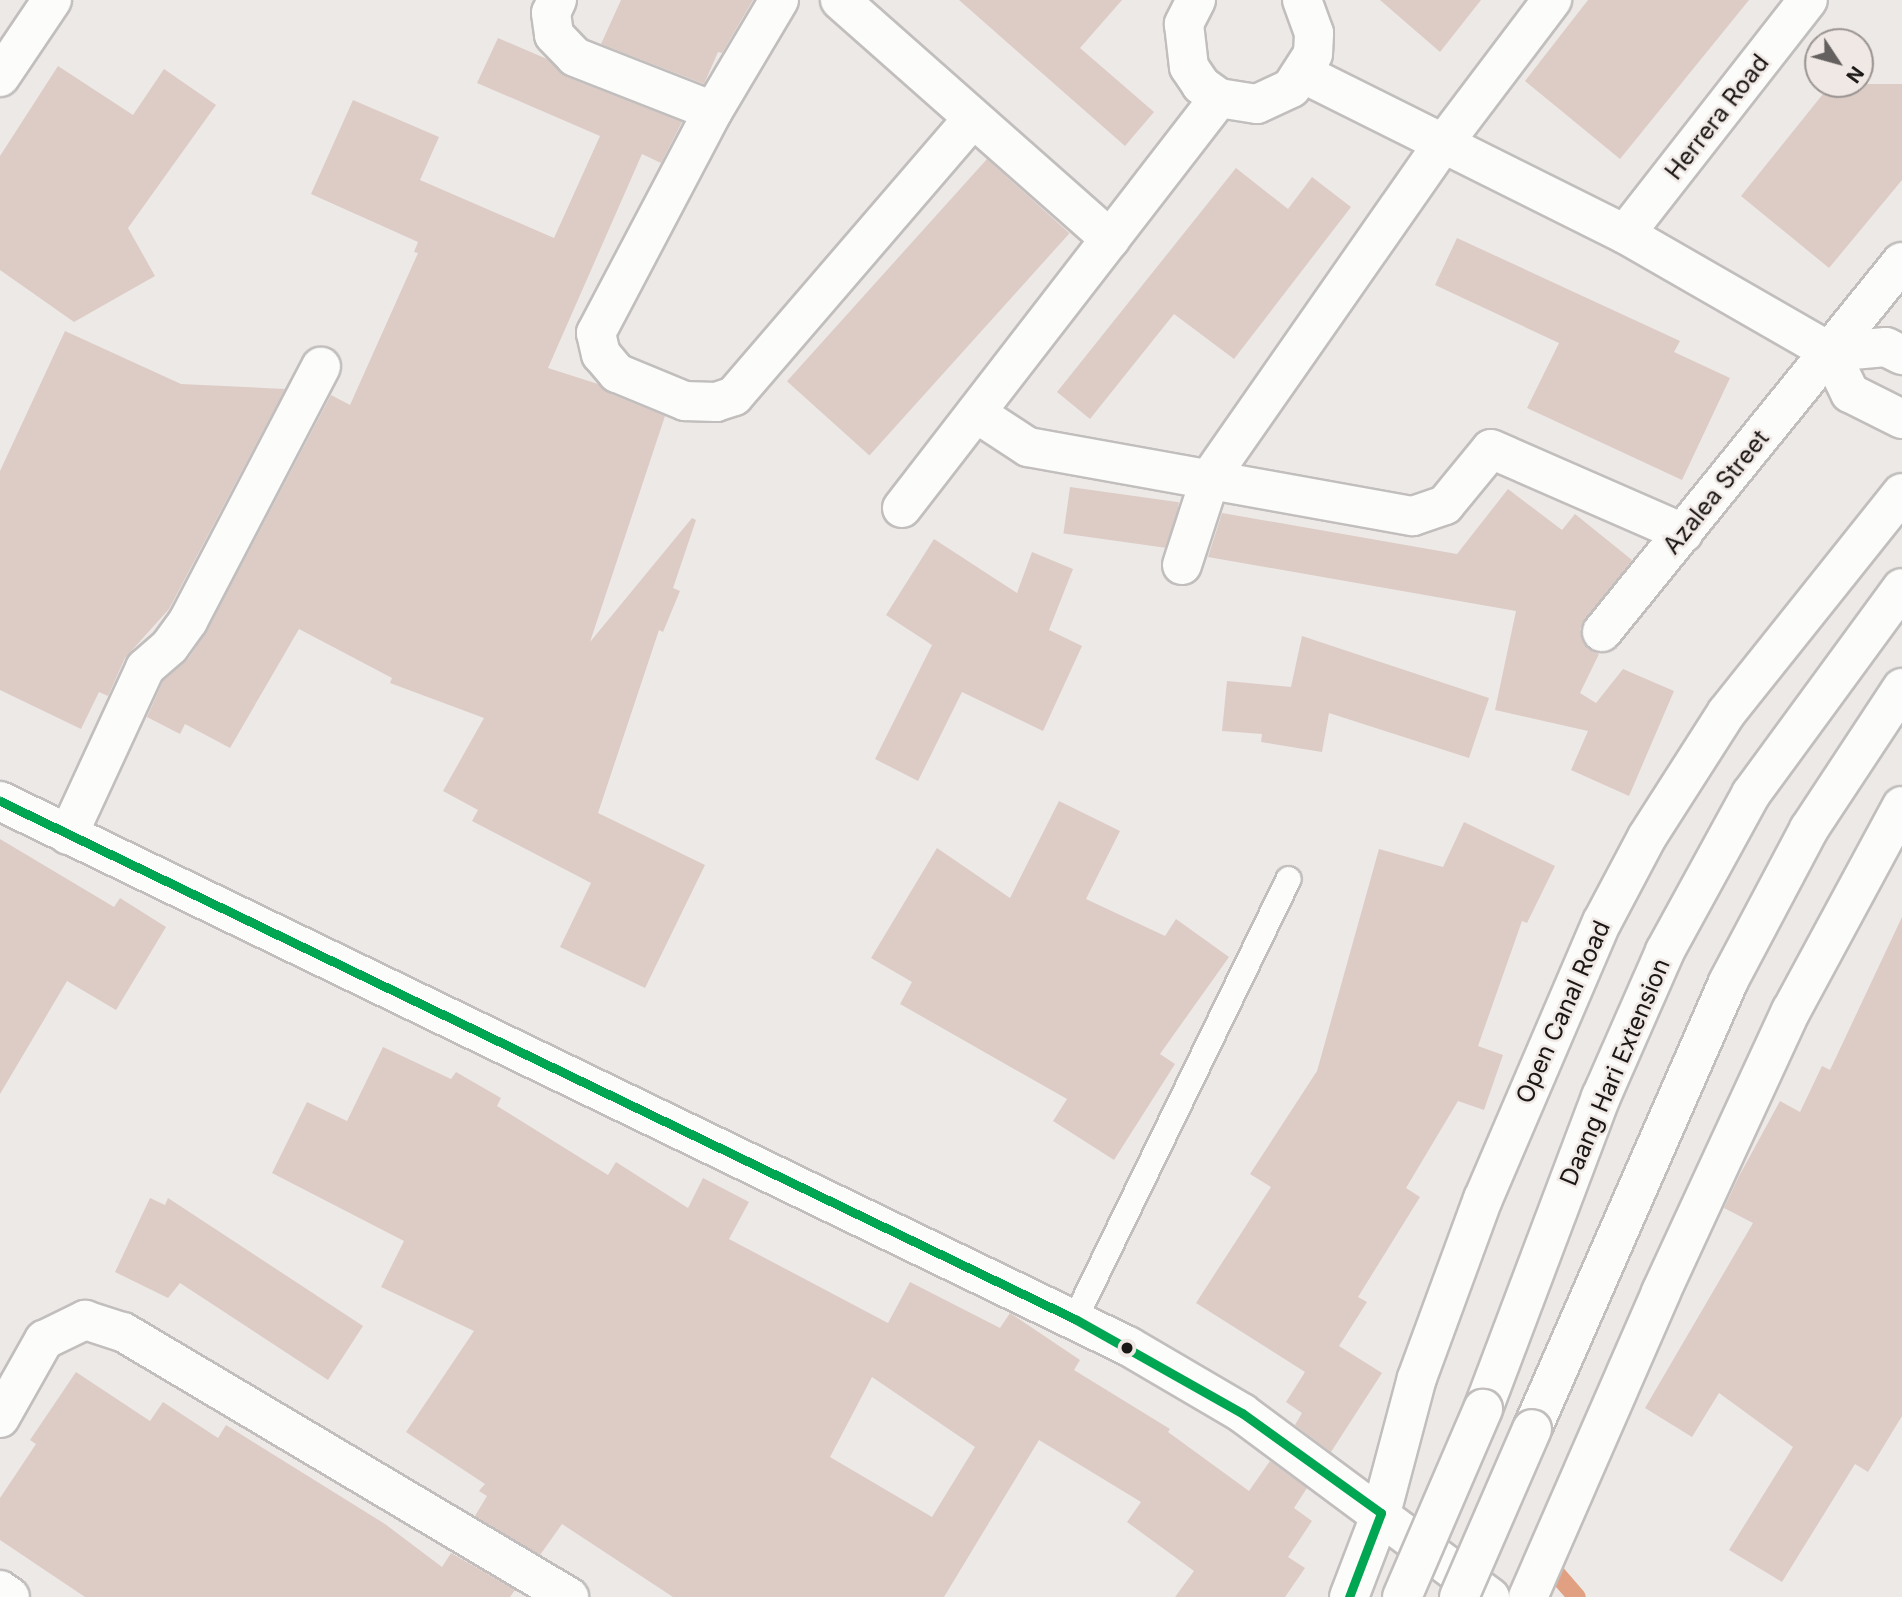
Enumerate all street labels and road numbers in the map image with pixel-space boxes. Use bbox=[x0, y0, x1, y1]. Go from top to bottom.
street label: Herrera Road bbox=[1659, 49, 1775, 185]
street label: Azalea Street bbox=[1657, 424, 1775, 560]
street label: Open Canal Road bbox=[1510, 916, 1616, 1108]
street label: Daang Hari Extension bbox=[1554, 954, 1676, 1190]

